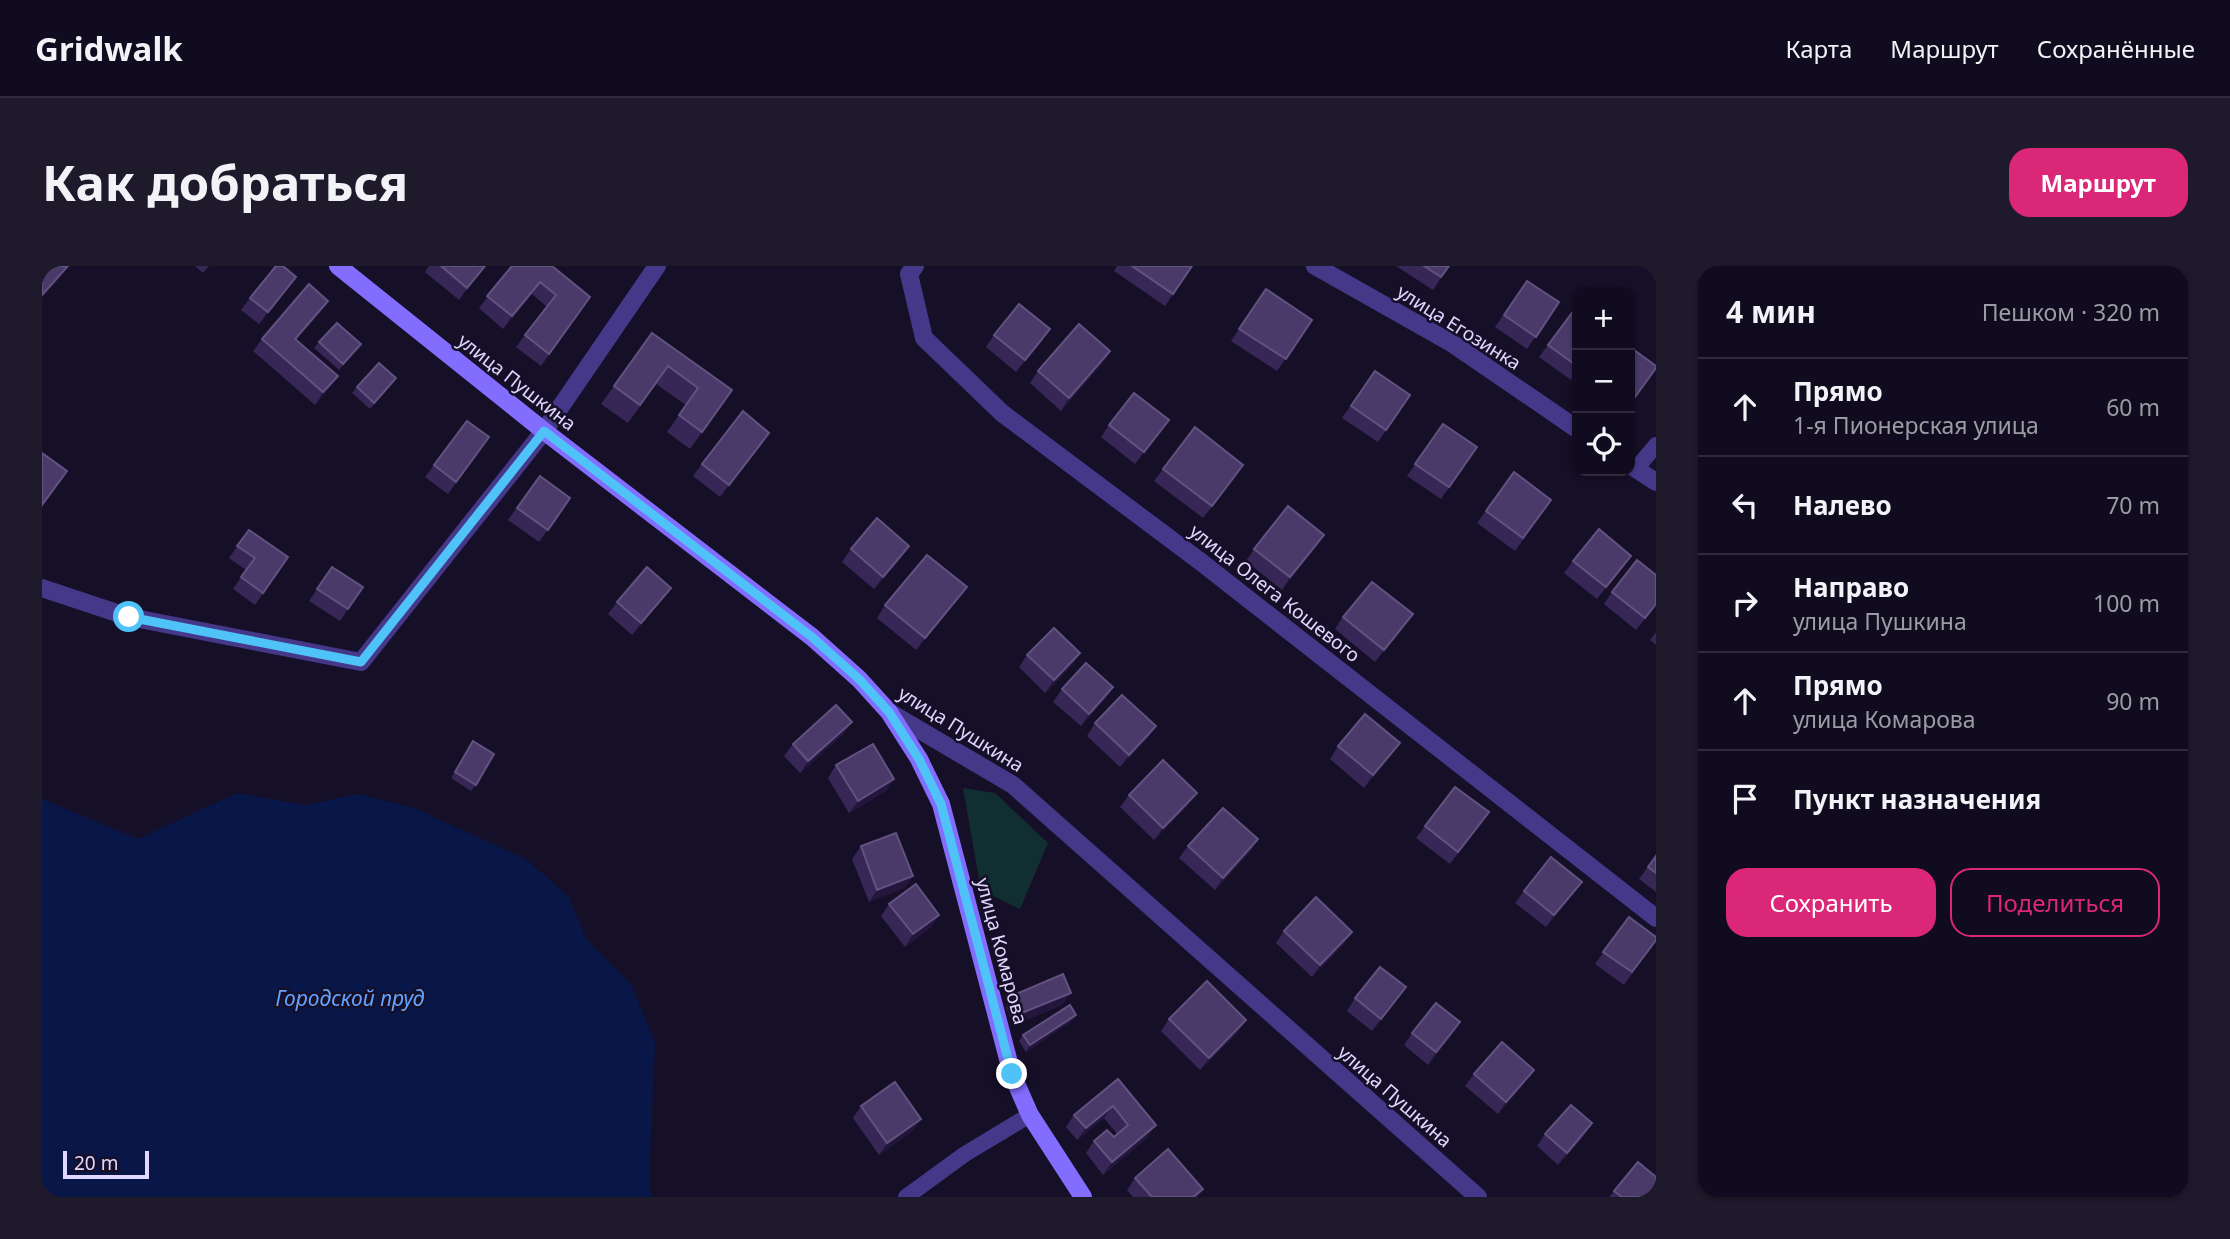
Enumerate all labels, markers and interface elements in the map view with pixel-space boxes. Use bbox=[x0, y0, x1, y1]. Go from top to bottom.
text: Gridwalk bbox=[35, 26, 183, 71]
text: Карта bbox=[1785, 32, 1852, 65]
text: Маршрут bbox=[1890, 32, 1999, 65]
text: Сохранённые bbox=[2037, 32, 2195, 65]
button: Маршрут bbox=[2009, 148, 2188, 217]
text: Как добраться bbox=[42, 149, 408, 215]
street label: улица Егозинка bbox=[1392, 278, 1526, 376]
map controls bbox=[1572, 287, 1635, 476]
button: + bbox=[1572, 287, 1635, 350]
text: 4 мин bbox=[1726, 291, 1816, 332]
text: Пешком · 320 m bbox=[1982, 296, 2160, 328]
street label: улица Пушкина bbox=[452, 328, 582, 436]
button: − bbox=[1572, 350, 1635, 413]
text: Прямо bbox=[1793, 373, 1883, 409]
icon: ahead bbox=[1726, 388, 1764, 426]
text: 60 m bbox=[2106, 391, 2160, 423]
text: 1-я Пионерская улица bbox=[1793, 409, 2039, 441]
button: locate bbox=[1572, 413, 1635, 476]
icon: left bbox=[1726, 486, 1764, 524]
text: Налево bbox=[1793, 487, 1892, 523]
text: 70 m bbox=[2106, 489, 2160, 521]
street label: улица Олега Кошевого bbox=[1184, 518, 1366, 668]
text: Направо bbox=[1793, 569, 1909, 605]
icon: right bbox=[1726, 584, 1764, 622]
text: 100 m bbox=[2093, 587, 2160, 619]
route start bbox=[113, 601, 144, 632]
text: улица Пушкина bbox=[1793, 605, 1967, 637]
text: Прямо bbox=[1793, 667, 1883, 703]
street label: улица Пушкина bbox=[893, 680, 1029, 778]
icon: ahead bbox=[1726, 682, 1764, 720]
text: 90 m bbox=[2106, 685, 2160, 717]
text: улица Комарова bbox=[1793, 703, 1976, 735]
icon: arrive bbox=[1726, 780, 1764, 818]
text: Пункт назначения bbox=[1793, 781, 2041, 817]
button: Сохранить bbox=[1726, 868, 1936, 937]
button: Поделиться bbox=[1950, 868, 2160, 937]
street label: улица Комарова bbox=[970, 875, 1034, 1027]
water label: Городской пруд bbox=[276, 984, 425, 1012]
street label: улица Пушкина bbox=[1332, 1039, 1458, 1153]
route end bbox=[996, 1058, 1027, 1089]
scale bar bbox=[63, 1148, 149, 1180]
text: 20 m bbox=[74, 1150, 118, 1176]

